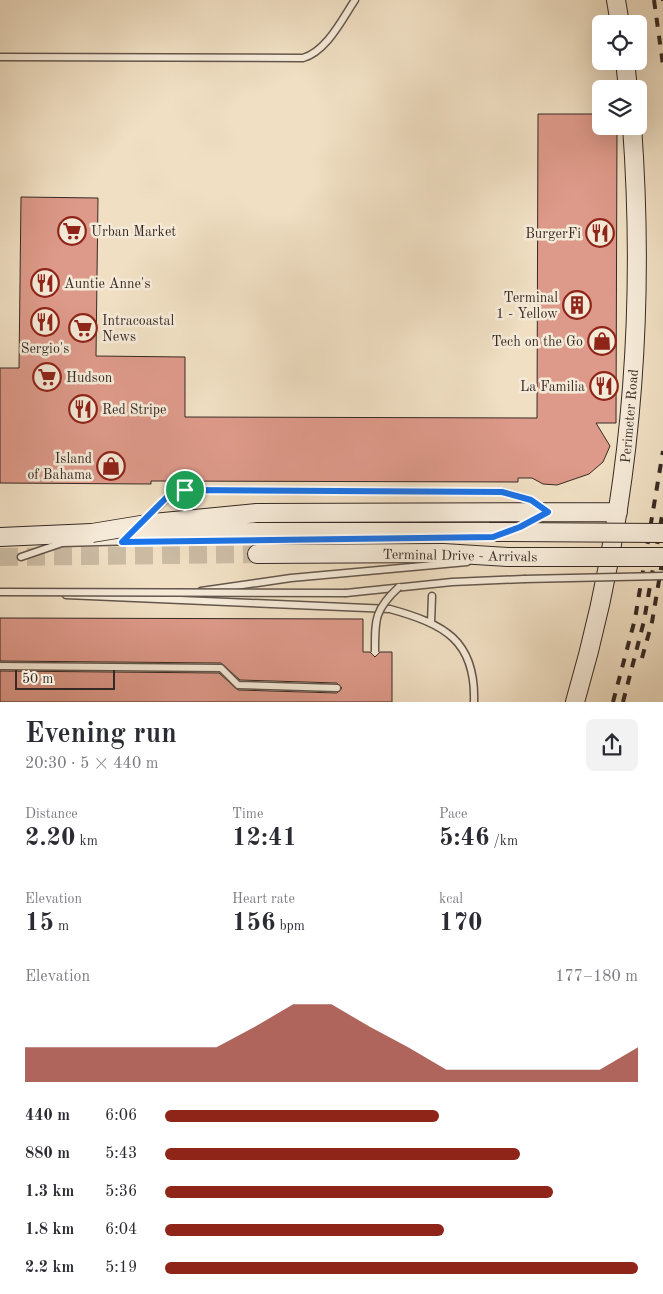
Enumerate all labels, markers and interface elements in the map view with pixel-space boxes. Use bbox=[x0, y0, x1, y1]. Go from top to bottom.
map controls bbox=[592, 15, 647, 135]
button: locate bbox=[592, 15, 647, 70]
button: layers bbox=[592, 80, 647, 135]
supermarket icon: Urban Market bbox=[57, 216, 87, 246]
restaurant icon: BurgerFi bbox=[585, 218, 615, 248]
place label: Urban Market bbox=[91, 225, 176, 239]
place label: BurgerFi bbox=[525, 227, 581, 241]
restaurant icon: Auntie Anne's bbox=[30, 268, 60, 298]
place label: Auntie Anne's bbox=[64, 277, 150, 291]
building icon: Terminal 1 - Yellow bbox=[562, 290, 592, 320]
place label: Terminal 1 - Yellow bbox=[496, 291, 558, 321]
restaurant icon: Sergio's bbox=[30, 307, 60, 337]
supermarket icon: Intracoastal News bbox=[68, 313, 98, 343]
place label: Intracoastal News bbox=[102, 314, 174, 344]
shop icon: Tech on the Go bbox=[587, 326, 617, 356]
place label: Tech on the Go bbox=[492, 335, 583, 349]
place label: Sergio's bbox=[21, 342, 69, 356]
supermarket icon: Hudson bbox=[32, 362, 62, 392]
street label: Perimeter Road bbox=[619, 368, 641, 464]
place label: Hudson bbox=[66, 371, 113, 385]
restaurant icon: La Familia bbox=[589, 371, 619, 401]
place label: La Familia bbox=[520, 380, 585, 394]
restaurant icon: Red Stripe bbox=[68, 394, 98, 424]
place label: Red Stripe bbox=[102, 403, 166, 417]
shop icon: Island of Bahama bbox=[96, 451, 126, 481]
place label: Island of Bahama bbox=[27, 452, 92, 482]
pin bbox=[164, 469, 206, 511]
icon: arrive bbox=[171, 476, 199, 504]
street label: Terminal Drive - Arrivals bbox=[383, 548, 537, 564]
scale bar bbox=[15, 666, 115, 690]
text: 50 m bbox=[22, 672, 53, 686]
button: share bbox=[586, 719, 638, 771]
text: Evening run bbox=[25, 721, 177, 749]
text: 20:30 · 5 × 440 m bbox=[25, 756, 158, 772]
text: Distance bbox=[25, 807, 78, 821]
text: Time bbox=[232, 807, 263, 821]
text: Pace bbox=[439, 807, 467, 821]
text: 2.20 bbox=[25, 826, 76, 851]
text: 12:41 bbox=[232, 826, 297, 851]
text: 5:46 bbox=[439, 826, 490, 851]
text: km bbox=[76, 834, 98, 848]
text: /km bbox=[490, 834, 518, 848]
text: Elevation bbox=[25, 892, 82, 906]
text: Heart rate bbox=[232, 892, 295, 906]
text: kcal bbox=[439, 892, 463, 906]
text: 15 bbox=[25, 911, 54, 936]
text: 156 bbox=[232, 911, 276, 936]
text: 170 bbox=[439, 911, 483, 936]
text: m bbox=[54, 919, 69, 933]
text: bpm bbox=[276, 919, 305, 933]
text: Elevation bbox=[25, 969, 90, 985]
text: 177–180 m bbox=[555, 969, 638, 985]
text: 440 m bbox=[25, 1108, 70, 1124]
text: 6:06 bbox=[105, 1108, 137, 1124]
text: 880 m bbox=[25, 1146, 70, 1162]
text: 5:43 bbox=[105, 1146, 137, 1162]
text: 1.3 km bbox=[25, 1184, 74, 1200]
text: 5:36 bbox=[105, 1184, 137, 1200]
text: 1.8 km bbox=[25, 1222, 74, 1238]
text: 6:04 bbox=[105, 1222, 137, 1238]
text: 2.2 km bbox=[25, 1260, 74, 1276]
text: 5:19 bbox=[105, 1260, 137, 1276]

